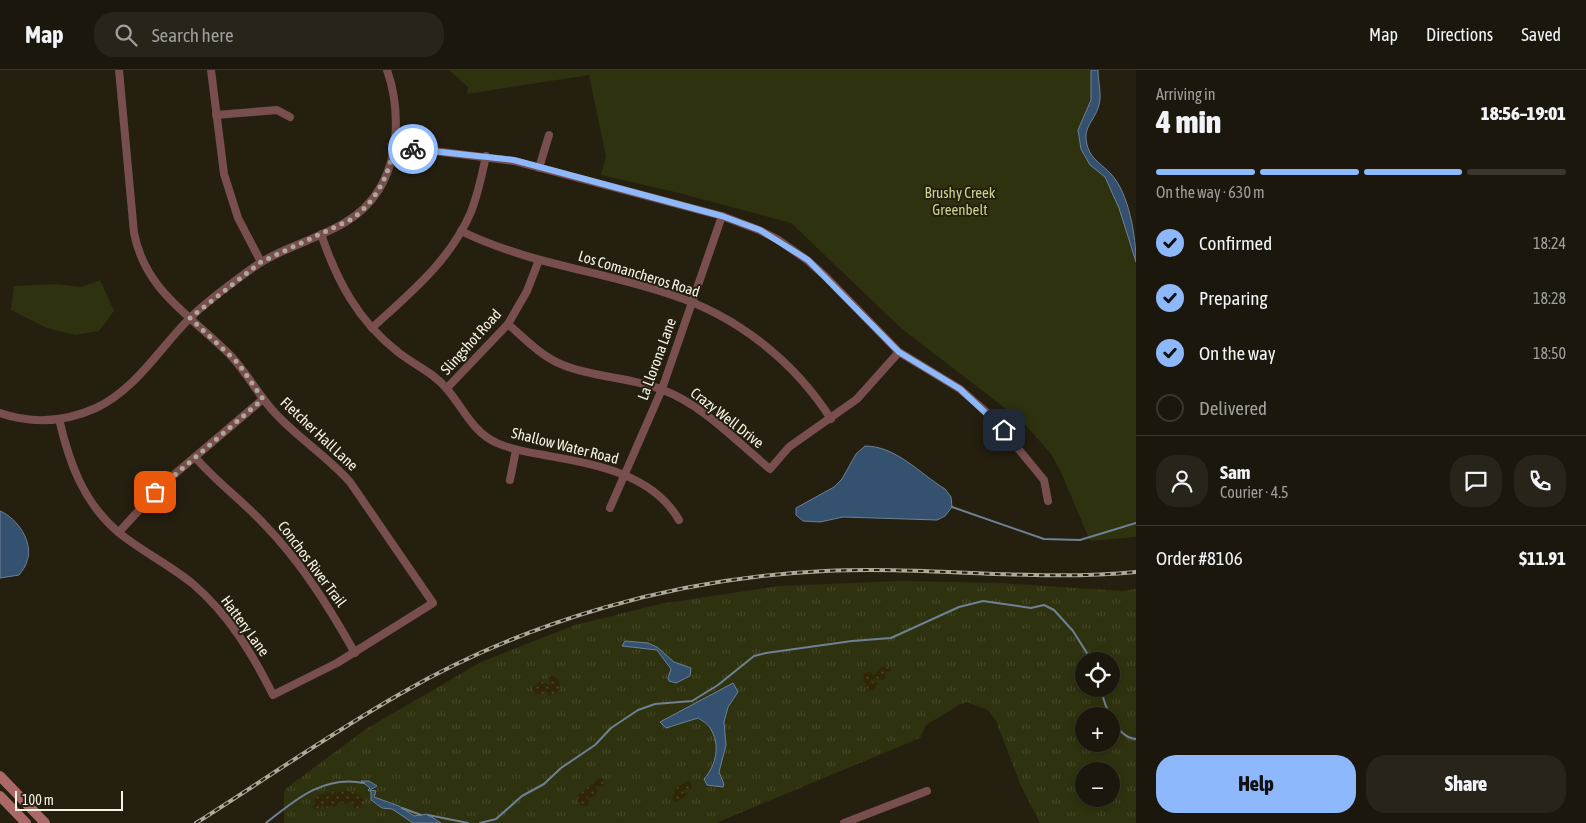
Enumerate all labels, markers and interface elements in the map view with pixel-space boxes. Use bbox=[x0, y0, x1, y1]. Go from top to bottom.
search box bbox=[94, 12, 444, 57]
text: Map bbox=[25, 21, 64, 48]
icon: search bbox=[112, 21, 140, 49]
text: Search here bbox=[152, 24, 234, 46]
text: Map bbox=[1369, 24, 1398, 45]
text: Directions bbox=[1426, 24, 1493, 45]
text: Saved bbox=[1521, 24, 1561, 45]
text: Arriving in bbox=[1156, 85, 1216, 103]
text: 18:56–19:01 bbox=[1481, 102, 1566, 124]
text: 4 min bbox=[1156, 103, 1221, 140]
courier bbox=[388, 124, 438, 174]
icon: bike bbox=[399, 135, 427, 163]
text: On the way · 630 m bbox=[1156, 183, 1265, 201]
park label: Brushy Creek Greenbelt bbox=[925, 184, 996, 218]
icon: check bbox=[1156, 229, 1184, 257]
text: Confirmed bbox=[1199, 232, 1272, 254]
text: 18:24 bbox=[1533, 234, 1566, 252]
street label: Los Comancheros Road bbox=[576, 247, 702, 300]
icon: check bbox=[1156, 284, 1184, 312]
text: Preparing bbox=[1199, 287, 1268, 309]
text: 18:28 bbox=[1533, 289, 1566, 307]
street label: Slingshot Road bbox=[437, 305, 504, 378]
street label: La Llorona Lane bbox=[634, 315, 679, 402]
icon: check bbox=[1156, 339, 1184, 367]
text: On the way bbox=[1199, 342, 1276, 364]
text: 18:50 bbox=[1533, 344, 1566, 362]
street label: Crazy Well Drive bbox=[687, 384, 767, 451]
street label: Fletcher Hall Lane bbox=[277, 393, 362, 474]
text: Delivered bbox=[1199, 397, 1267, 419]
pin bbox=[983, 409, 1025, 451]
icon: home bbox=[990, 416, 1018, 444]
street label: Shallow Water Road bbox=[510, 424, 620, 467]
button: person bbox=[1156, 455, 1208, 507]
button: chat bbox=[1450, 455, 1502, 507]
button: phone bbox=[1514, 455, 1566, 507]
text: Sam bbox=[1220, 461, 1251, 483]
pin bbox=[134, 471, 176, 513]
icon: bag bbox=[141, 478, 169, 506]
text: Courier · 4.5 bbox=[1220, 483, 1289, 501]
street label: Conchos River Trail bbox=[275, 518, 350, 610]
text: Order #8106 bbox=[1156, 547, 1243, 569]
text: $11.91 bbox=[1519, 547, 1566, 569]
street label: Hattery Lane bbox=[218, 592, 273, 659]
map controls bbox=[1075, 652, 1120, 807]
button: locate bbox=[1075, 652, 1120, 697]
button: + bbox=[1075, 707, 1120, 752]
button: Help bbox=[1156, 755, 1356, 813]
button: Share bbox=[1366, 755, 1566, 813]
button: − bbox=[1075, 762, 1120, 807]
scale bar bbox=[15, 788, 122, 811]
text: 100 m bbox=[22, 792, 54, 808]

